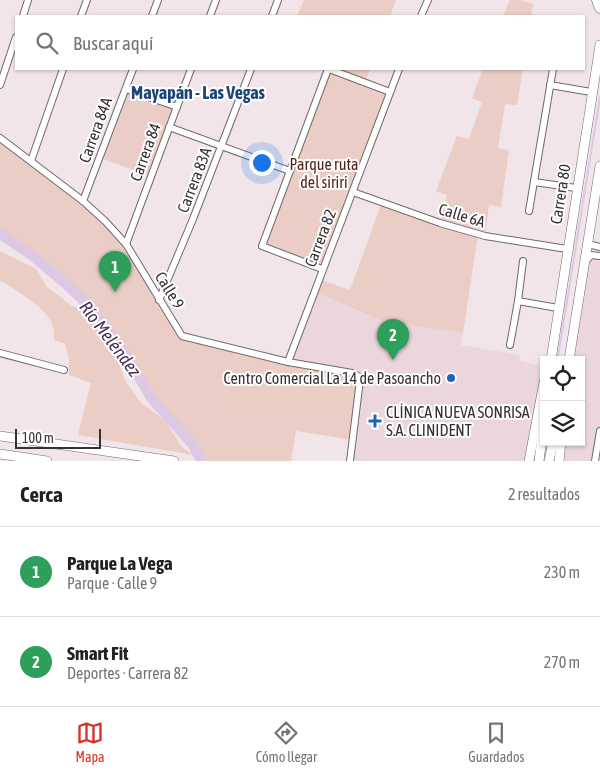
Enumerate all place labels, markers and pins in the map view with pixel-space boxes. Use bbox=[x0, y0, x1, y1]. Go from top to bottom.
pin: 1 bbox=[99, 251, 131, 292]
pin: 2 bbox=[377, 319, 409, 360]
place label: Centro Comercial La 14 de Pasoancho bbox=[223, 369, 441, 387]
marker: Centro Comercial La 14 de Pasoancho bbox=[445, 372, 457, 384]
place label: CLÍNICA NUEVA SONRISA S.A. CLINIDENT bbox=[386, 403, 530, 439]
marker: CLÍNICA NUEVA SONRISA S.A. CLINIDENT bbox=[368, 414, 382, 428]

